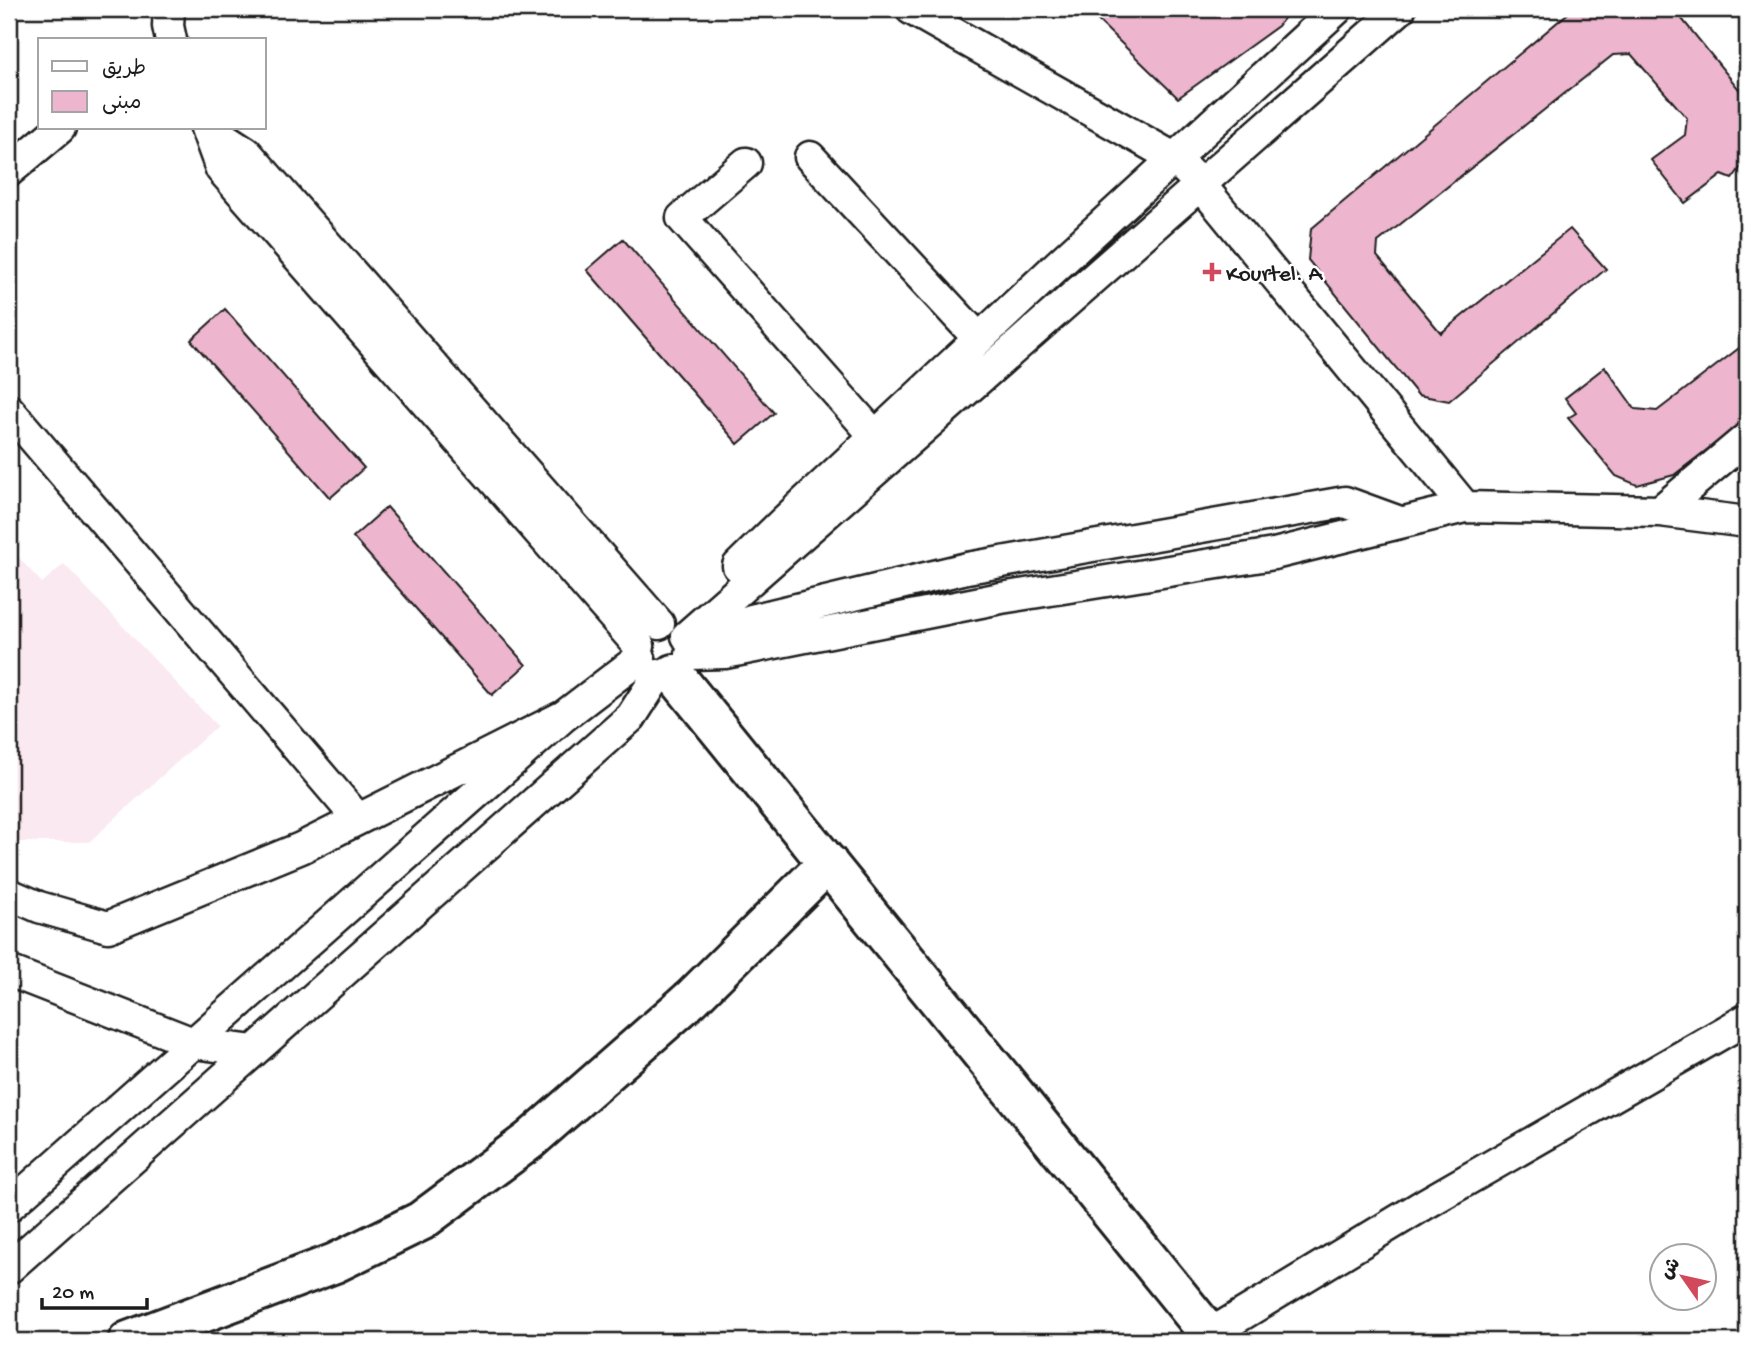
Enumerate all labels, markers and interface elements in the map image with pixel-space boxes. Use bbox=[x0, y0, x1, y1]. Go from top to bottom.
legend bbox=[38, 38, 266, 130]
text: طريق bbox=[102, 58, 146, 83]
text: مبنى bbox=[102, 92, 141, 117]
place label: Kourtel. A bbox=[1226, 262, 1324, 289]
marker: Kourtel. A bbox=[1204, 264, 1220, 280]
north arrow bbox=[1648, 1242, 1718, 1312]
text: ش bbox=[1656, 1254, 1687, 1285]
scale bar bbox=[42, 1266, 147, 1310]
text: 20 m bbox=[52, 1282, 94, 1307]

